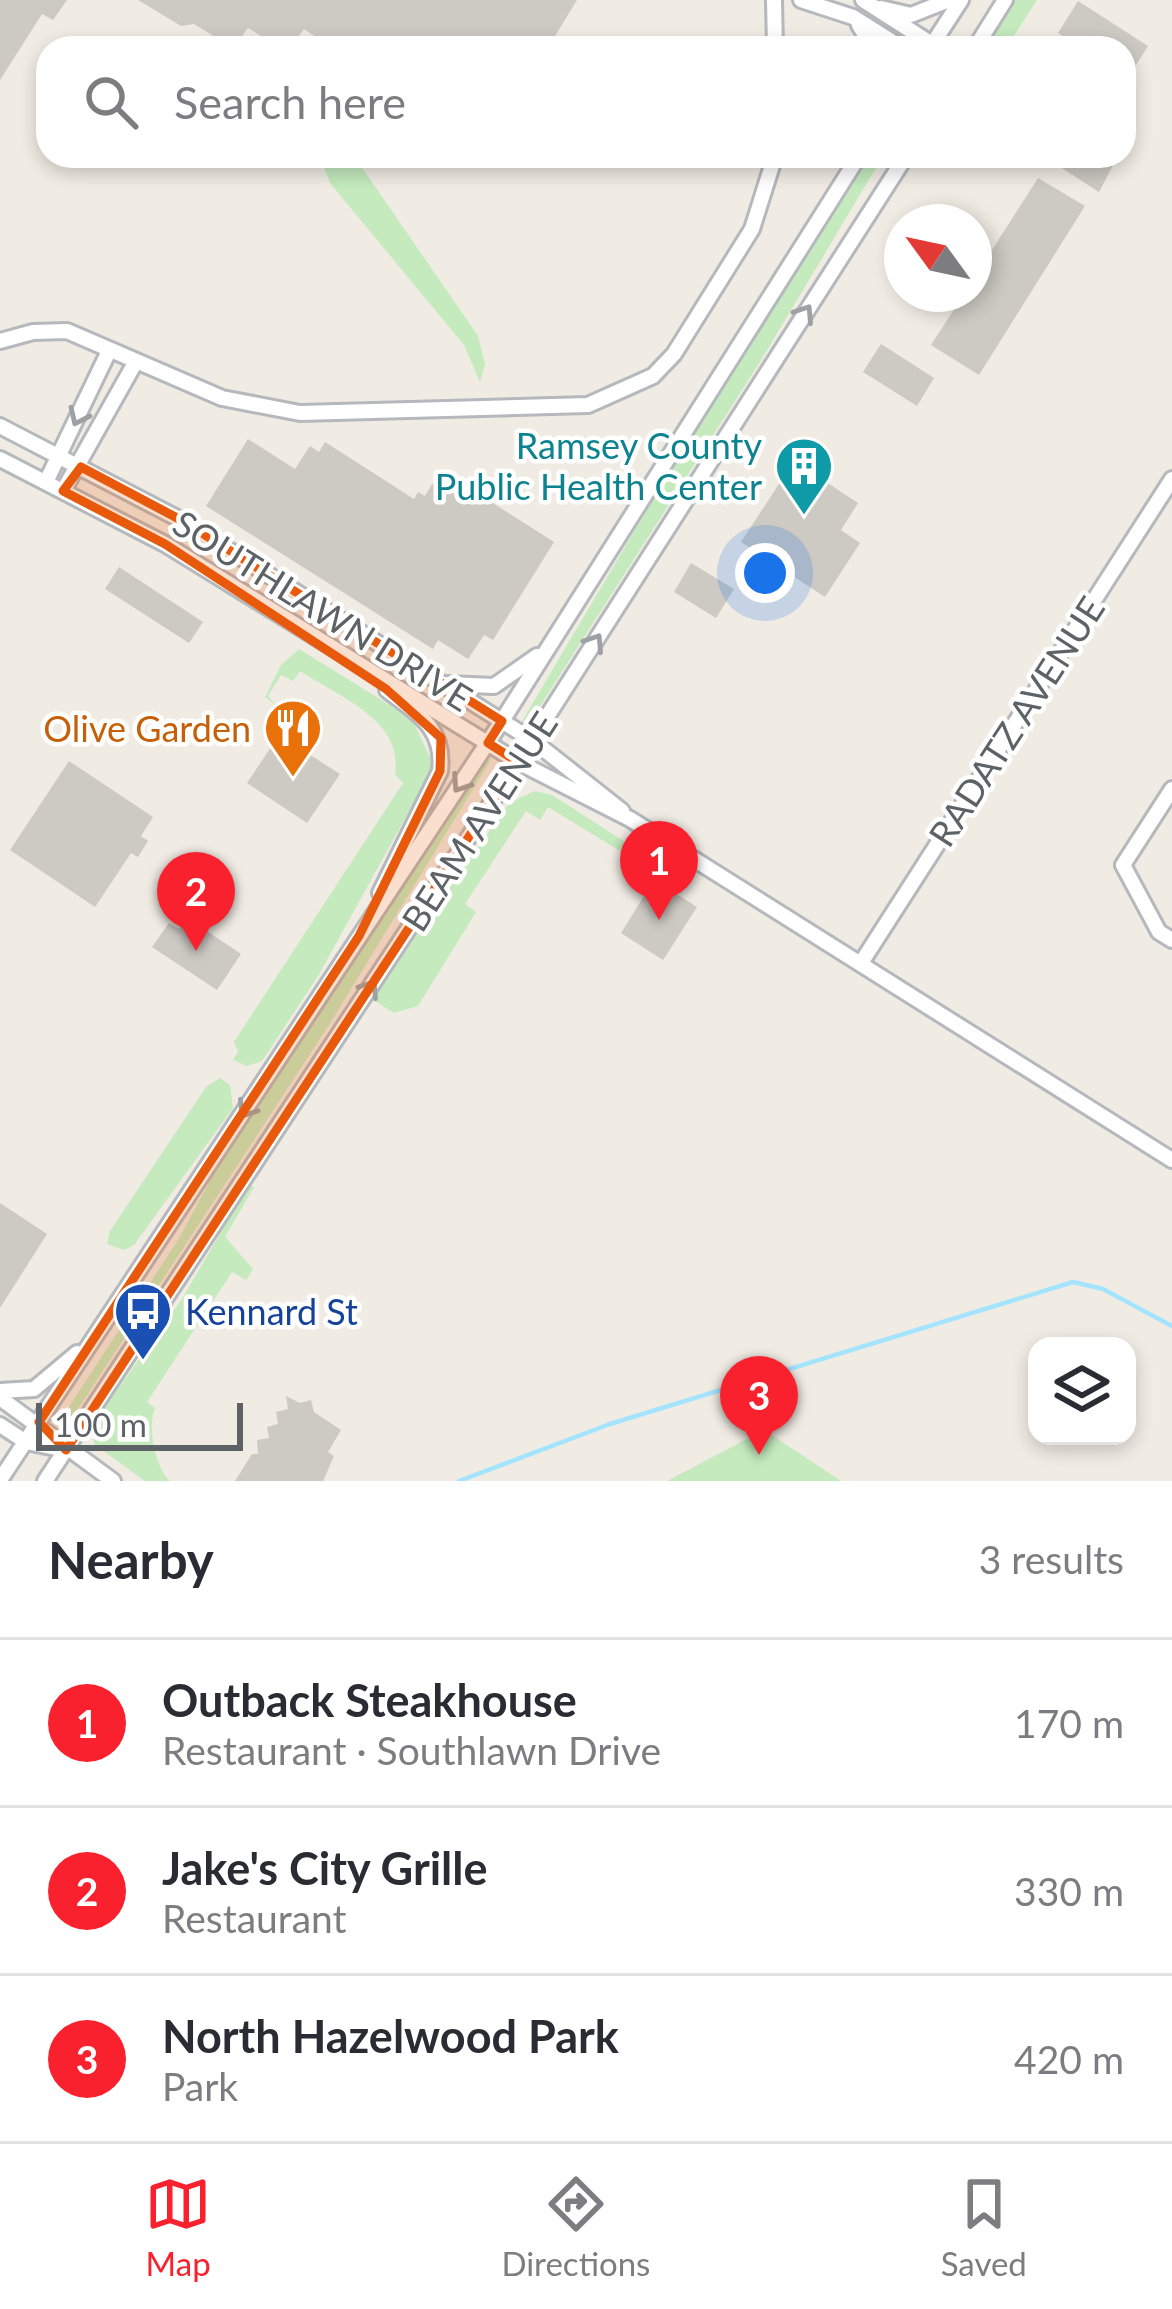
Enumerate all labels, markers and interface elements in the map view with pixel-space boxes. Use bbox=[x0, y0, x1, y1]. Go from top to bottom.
search box bbox=[36, 36, 1136, 168]
icon: search bbox=[78, 69, 144, 135]
text: Search here bbox=[174, 75, 406, 129]
north arrow bbox=[884, 204, 992, 312]
one-way arrow bbox=[791, 305, 813, 327]
one-way arrow bbox=[69, 405, 92, 426]
place label: Ramsey County Public Health Center bbox=[435, 423, 762, 508]
building icon: Ramsey County Public Health Center bbox=[773, 435, 835, 517]
street label: SOUTHLAWN DRIVE bbox=[165, 500, 481, 720]
your location bbox=[735, 543, 795, 603]
street label: RADATZ AVENUE bbox=[919, 588, 1113, 854]
one-way arrow bbox=[581, 633, 604, 655]
restaurant icon: Olive Garden bbox=[262, 697, 324, 779]
street label: BEAM AVENUE bbox=[392, 703, 566, 939]
place label: Olive Garden bbox=[43, 706, 251, 750]
one-way arrow bbox=[453, 771, 475, 793]
pin: 1 bbox=[620, 821, 698, 920]
pin: 2 bbox=[157, 852, 235, 951]
one-way arrow bbox=[355, 979, 377, 1001]
one-way arrow bbox=[238, 1096, 260, 1118]
bus stop icon: Kennard St bbox=[112, 1280, 174, 1362]
place label: Kennard St bbox=[185, 1289, 358, 1333]
map controls bbox=[1028, 1337, 1136, 1445]
button: layers bbox=[1028, 1337, 1136, 1445]
pin: 3 bbox=[720, 1356, 798, 1455]
scale bar bbox=[36, 1397, 243, 1450]
text: 100 m bbox=[54, 1404, 147, 1444]
text: Nearby bbox=[48, 1529, 214, 1590]
text: 3 results bbox=[979, 1536, 1124, 1582]
text: Outback Steakhouse bbox=[162, 1673, 577, 1727]
text: 1 bbox=[76, 1700, 98, 1746]
text: 170 m bbox=[1014, 1700, 1124, 1746]
text: Restaurant · Southlawn Drive bbox=[162, 1727, 661, 1773]
text: Jake's City Grille bbox=[162, 1841, 488, 1895]
text: 2 bbox=[76, 1868, 98, 1914]
text: 330 m bbox=[1014, 1868, 1124, 1914]
text: Restaurant bbox=[162, 1895, 347, 1941]
text: North Hazelwood Park bbox=[162, 2009, 619, 2063]
text: 3 bbox=[76, 2036, 98, 2082]
text: 420 m bbox=[1014, 2036, 1124, 2082]
text: Park bbox=[162, 2063, 238, 2109]
tab: Map bbox=[145, 2171, 211, 2283]
tab: Directions bbox=[501, 2171, 650, 2283]
tab: Saved bbox=[941, 2171, 1027, 2283]

